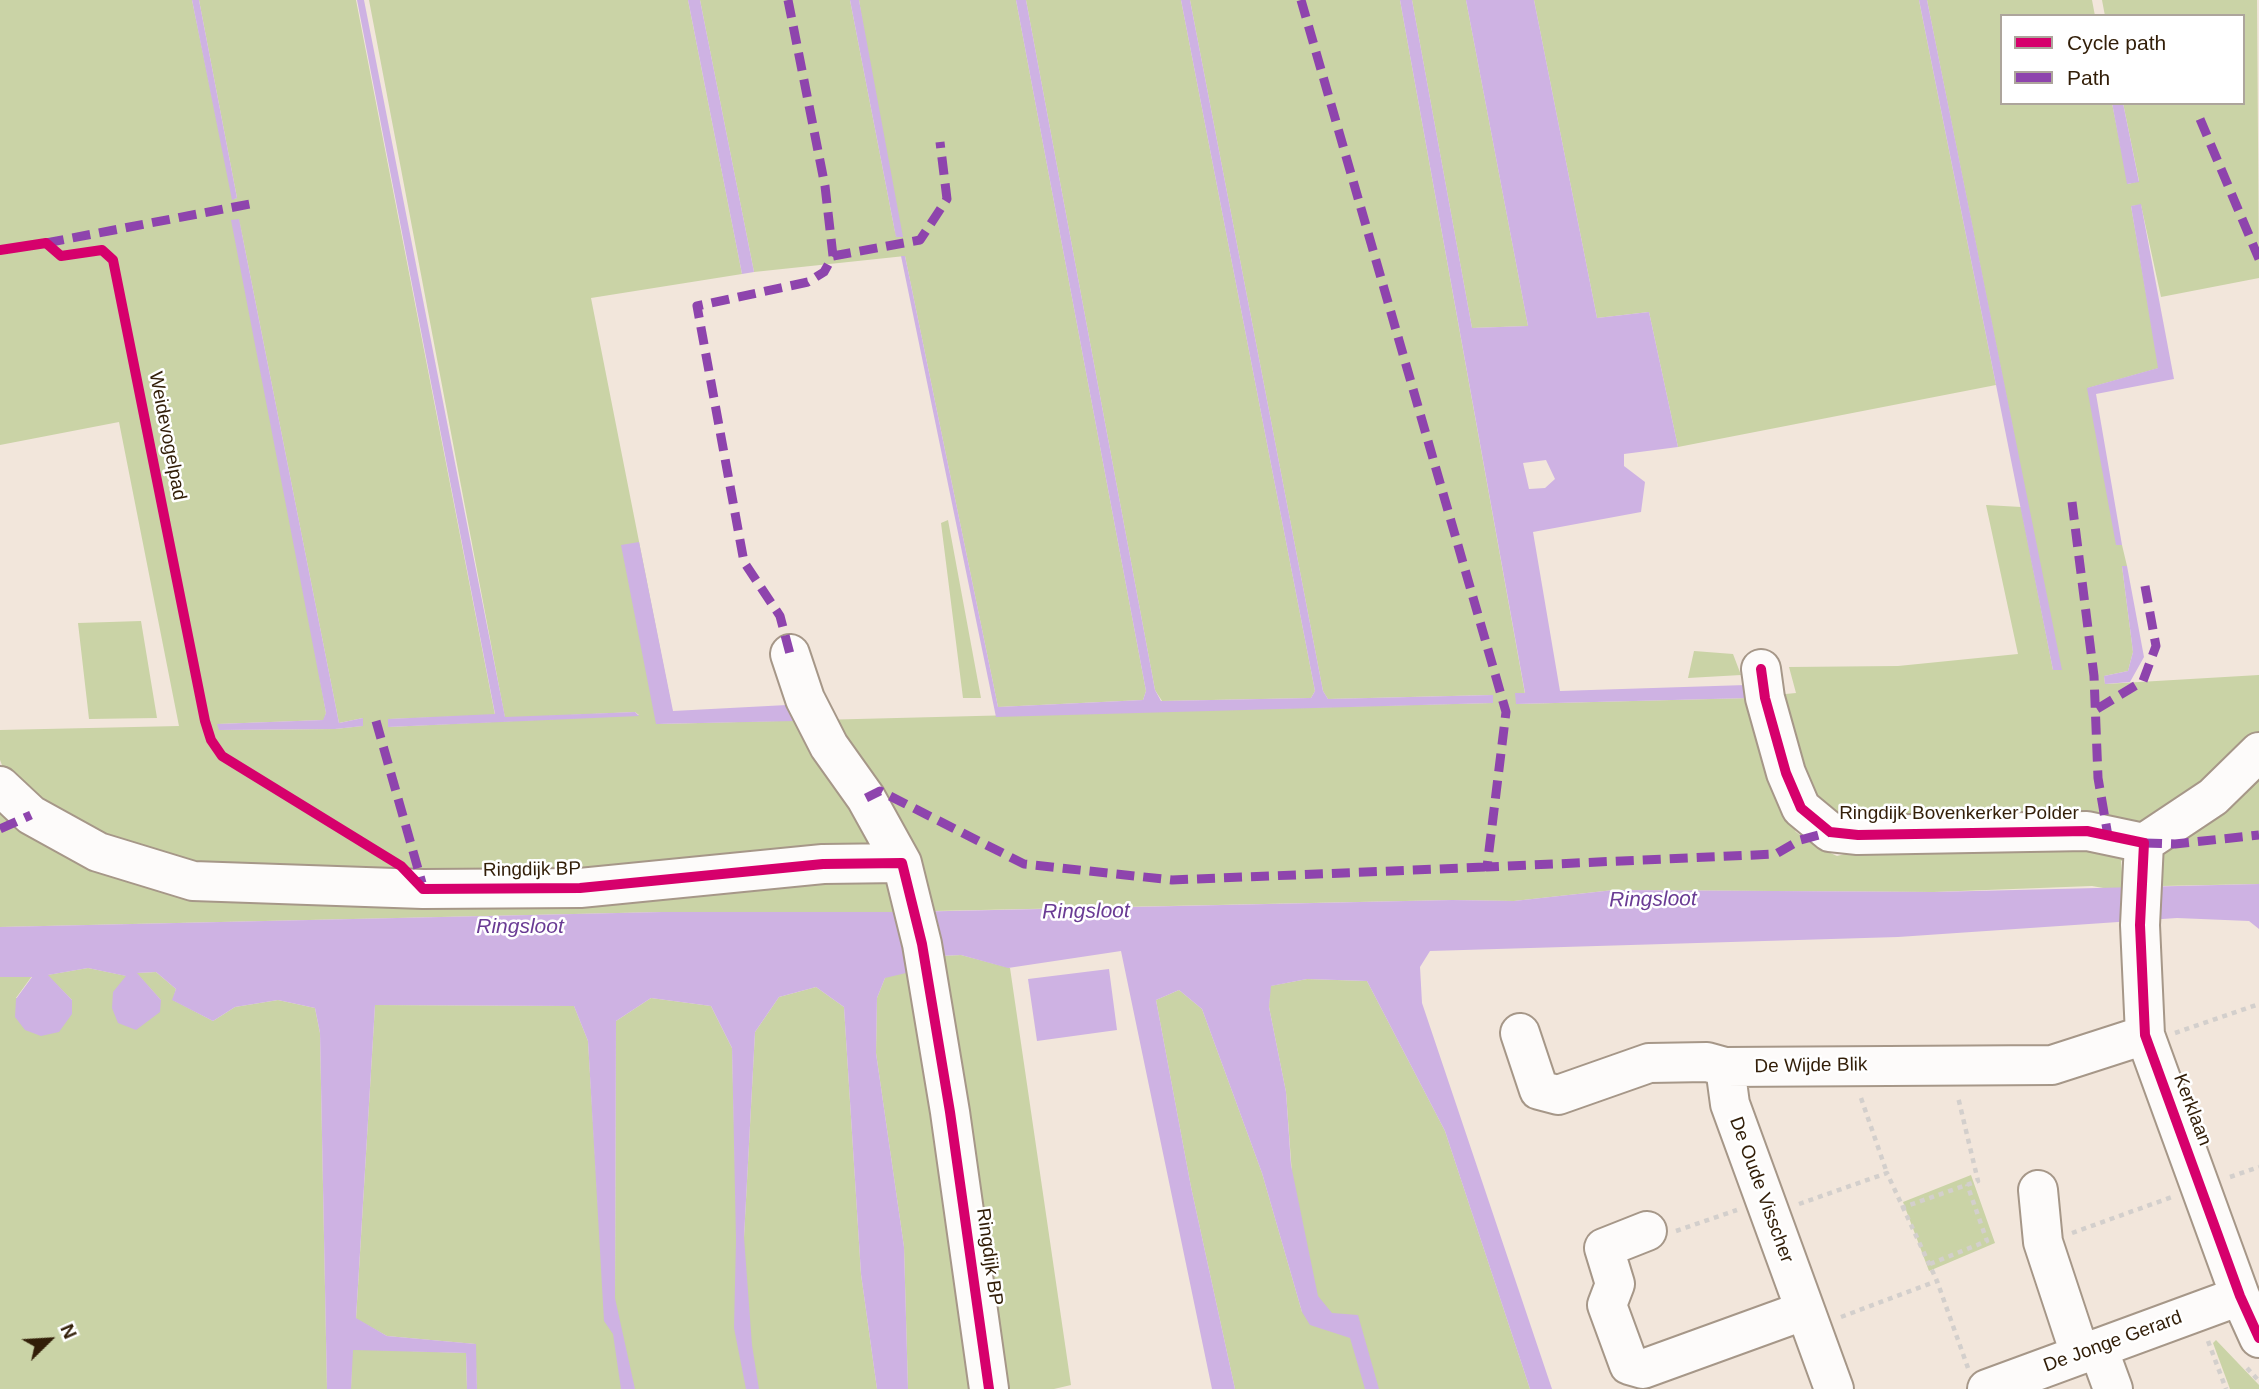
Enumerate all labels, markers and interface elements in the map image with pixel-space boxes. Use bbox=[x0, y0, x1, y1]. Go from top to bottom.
legend bbox=[2000, 14, 2245, 105]
text: Cycle path bbox=[2067, 31, 2166, 54]
text: Path bbox=[2067, 66, 2110, 89]
street label: Weidevogelpad bbox=[143, 370, 191, 502]
street label: Ringdijk Bovenkerker Polder bbox=[1839, 803, 2079, 825]
street label: Ringdijk BP bbox=[483, 858, 581, 882]
water label: Ringsloot bbox=[1609, 887, 1697, 913]
water label: Ringsloot bbox=[1042, 899, 1130, 925]
water label: Ringsloot bbox=[476, 914, 564, 940]
street label: De Wijde Blik bbox=[1754, 1054, 1868, 1078]
street label: Kerklaan bbox=[2168, 1071, 2216, 1149]
street label: De Oude Visscher bbox=[1724, 1114, 1798, 1266]
street label: Ringdijk BP bbox=[971, 1207, 1007, 1307]
north arrow bbox=[14, 1305, 84, 1375]
street label: De Jonge Gerard bbox=[2041, 1306, 2185, 1378]
text: N bbox=[56, 1321, 81, 1342]

